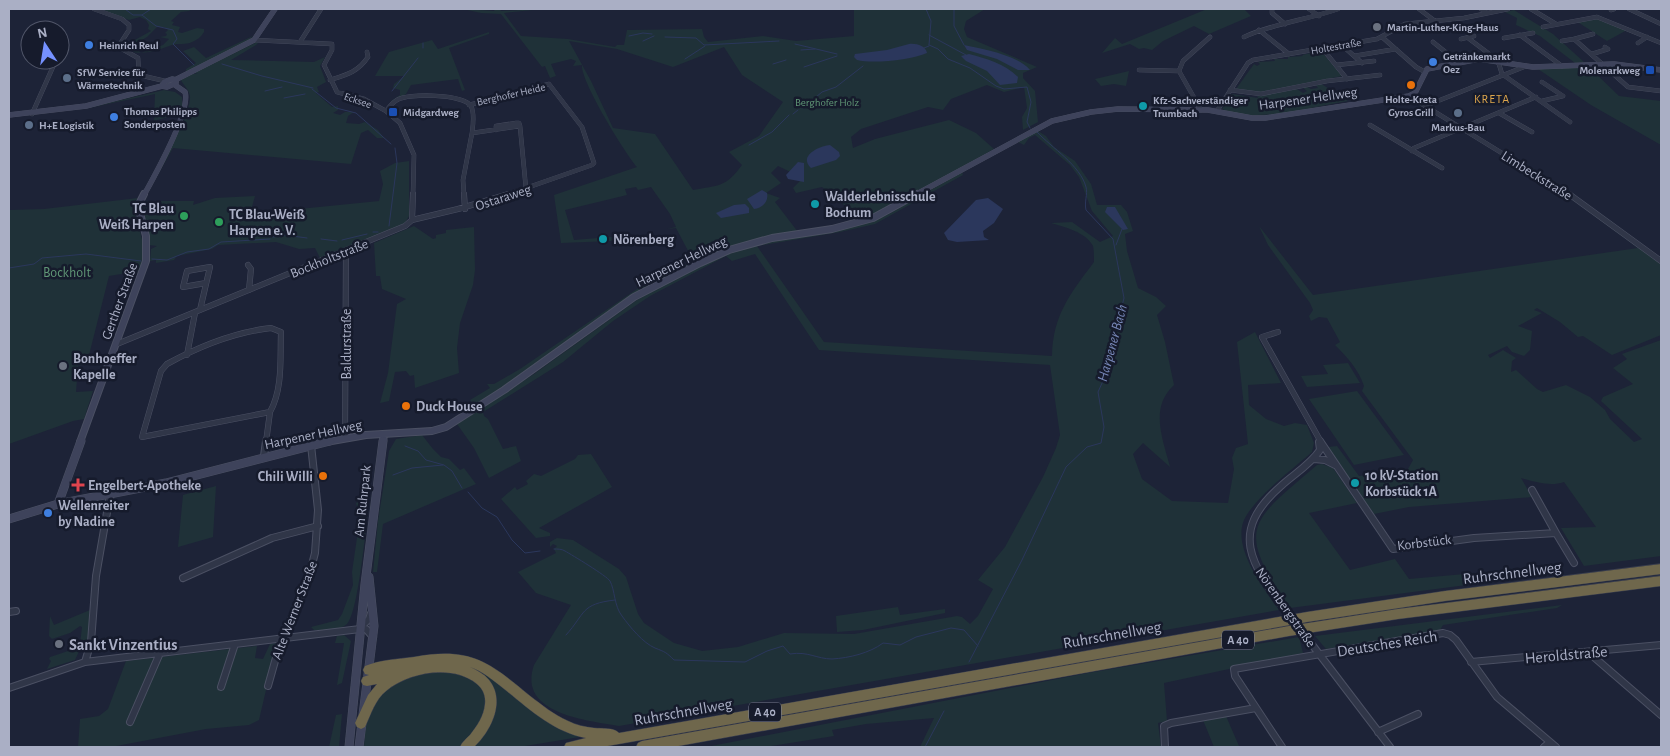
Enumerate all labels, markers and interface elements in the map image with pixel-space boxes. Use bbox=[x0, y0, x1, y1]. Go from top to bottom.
north arrow bbox=[20, 20, 70, 70]
marker: Martin-Luther-King-Haus bbox=[1371, 21, 1383, 33]
place label: Martin-Luther-King-Haus bbox=[1387, 22, 1498, 33]
text: N bbox=[36, 25, 49, 41]
street label: Holtestraße bbox=[1310, 37, 1362, 56]
marker: Heinrich Reul bbox=[83, 39, 95, 51]
place label: Heinrich Reul bbox=[99, 40, 159, 51]
place label: Getränkemarkt Oez bbox=[1443, 51, 1511, 75]
marker: Getränkemarkt Oez bbox=[1427, 56, 1439, 68]
marker: Molenarkweg bbox=[1644, 64, 1656, 76]
place label: Molenarkweg bbox=[1580, 65, 1640, 76]
place label: SfW Service für Wärmetechnik bbox=[77, 67, 145, 91]
marker: SfW Service für Wärmetechnik bbox=[61, 72, 73, 84]
marker: Holte-Kreta Gyros Grill bbox=[1405, 79, 1417, 91]
street label: Berghofer Heide bbox=[476, 81, 546, 108]
street label: Harpener Hellweg bbox=[1258, 85, 1358, 113]
street label: Ecksee bbox=[343, 91, 373, 110]
district label: KRETA bbox=[1474, 93, 1510, 105]
place label: Holte-Kreta Gyros Grill bbox=[1385, 94, 1438, 118]
place label: Kfz-Sachverständiger Trumbach bbox=[1153, 95, 1248, 119]
park label: Berghofer Holz bbox=[795, 97, 860, 108]
marker: Kfz-Sachverständiger Trumbach bbox=[1137, 100, 1149, 112]
place label: Thomas Philipps Sonderposten bbox=[124, 106, 197, 130]
marker: Midgardweg bbox=[387, 106, 399, 118]
place label: Midgardweg bbox=[403, 107, 459, 118]
marker: Markus-Bau bbox=[1452, 107, 1464, 119]
marker: Thomas Philipps Sonderposten bbox=[108, 111, 120, 123]
marker: H+E Logistik bbox=[23, 119, 35, 131]
place label: H+E Logistik bbox=[39, 120, 94, 131]
place label: Markus-Bau bbox=[1431, 122, 1485, 133]
street label: Limbeckstraße bbox=[1499, 149, 1574, 203]
street label: Ostaraweg bbox=[474, 182, 533, 214]
place label: Walderlebnisschule Bochum bbox=[825, 190, 936, 220]
marker: Walderlebnisschule Bochum bbox=[809, 198, 821, 210]
place label: TC Blau Weiß Harpen bbox=[99, 202, 175, 232]
place label: TC Blau-Weiß Harpen e. V. bbox=[229, 208, 305, 238]
marker: TC Blau Weiß Harpen bbox=[178, 210, 190, 222]
marker: TC Blau-Weiß Harpen e. V. bbox=[213, 216, 225, 228]
marker: Nörenberg bbox=[597, 233, 609, 245]
place label: Nörenberg bbox=[613, 233, 675, 247]
street label: Harpener Hellweg bbox=[634, 234, 729, 290]
street label: Bockholtstraße bbox=[288, 237, 370, 281]
street label: Gerther Straße bbox=[100, 261, 140, 341]
park label: Bockholt bbox=[43, 266, 92, 280]
water label: Harpener Bach bbox=[1095, 303, 1130, 383]
street label: Baldurstraße bbox=[340, 309, 354, 379]
place label: Bonhoeffer Kapelle bbox=[73, 352, 137, 382]
marker: Bonhoeffer Kapelle bbox=[57, 360, 69, 372]
marker: Duck House bbox=[400, 400, 412, 412]
place label: Duck House bbox=[416, 400, 483, 414]
street label: Harpener Hellweg bbox=[263, 418, 363, 452]
street label: Am Ruhrpark bbox=[352, 464, 374, 538]
place label: 10 kV-Station Korbstück 1A bbox=[1365, 469, 1438, 499]
place label: Chili Willi bbox=[258, 470, 313, 484]
marker: Chili Willi bbox=[317, 470, 329, 482]
marker: 10 kV-Station Korbstück 1A bbox=[1349, 477, 1361, 489]
marker: Engelbert-Apotheke bbox=[72, 479, 84, 491]
place label: Engelbert-Apotheke bbox=[88, 479, 201, 493]
place label: Wellenreiter by Nadine bbox=[58, 499, 129, 529]
marker: Wellenreiter by Nadine bbox=[42, 507, 54, 519]
street label: Korbstück bbox=[1396, 533, 1453, 553]
street label: Alte Werner Straße bbox=[270, 559, 320, 661]
street label: Ruhrschnellweg bbox=[1462, 559, 1563, 587]
street label: Nörenbergstraße bbox=[1253, 565, 1318, 650]
street label: Ruhrschnellweg bbox=[1062, 618, 1163, 651]
street label: Deutsches Reich bbox=[1336, 628, 1438, 660]
road number: A 40 bbox=[1222, 630, 1254, 650]
place label: Sankt Vinzentius bbox=[69, 637, 177, 653]
marker: Sankt Vinzentius bbox=[53, 638, 65, 650]
street label: Heroldstraße bbox=[1524, 643, 1608, 667]
street label: Ruhrschnellweg bbox=[633, 695, 734, 728]
road number: A 40 bbox=[749, 702, 781, 722]

